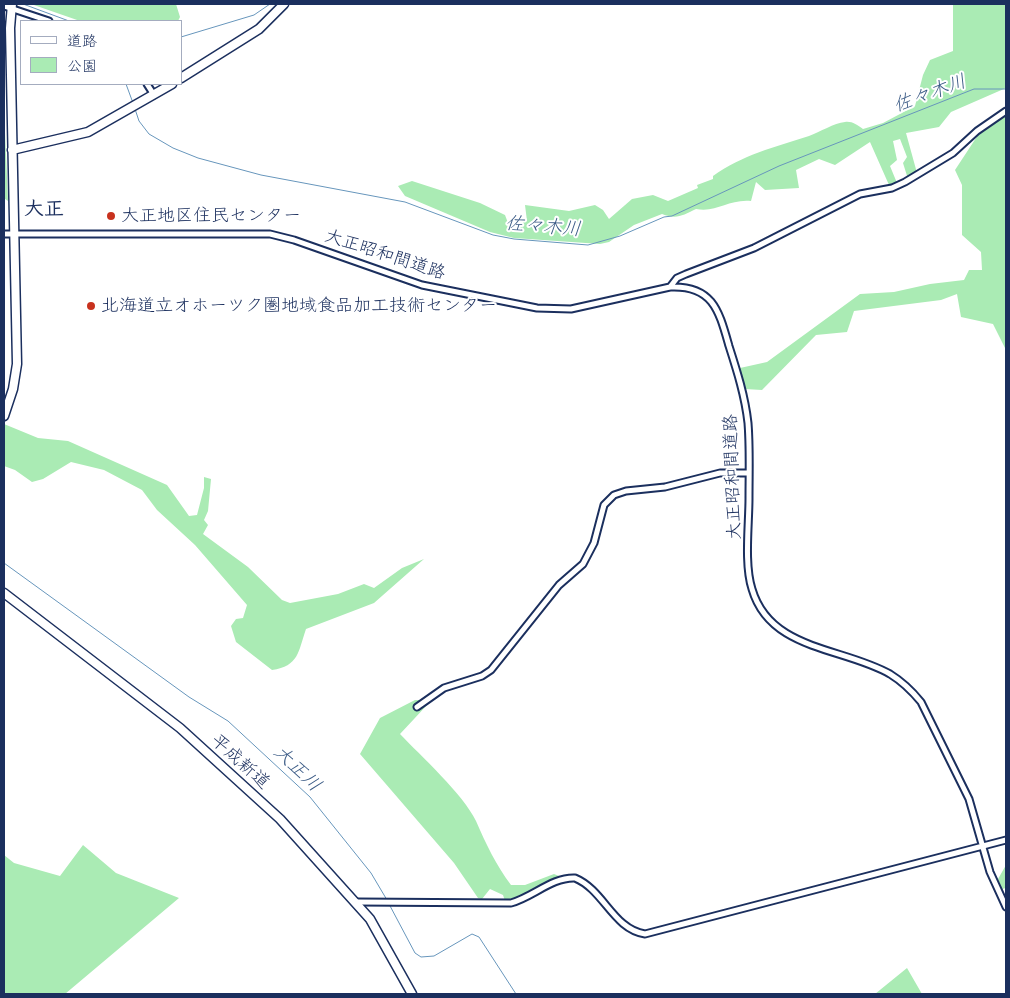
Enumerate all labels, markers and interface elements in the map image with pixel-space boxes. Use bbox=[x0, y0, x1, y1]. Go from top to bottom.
legend bbox=[20, 20, 182, 85]
text: 道路 bbox=[67, 31, 97, 51]
text: 公園 bbox=[67, 56, 97, 76]
water label: 佐々木川 bbox=[890, 70, 970, 118]
district label: 大正 bbox=[24, 198, 64, 222]
place label: 大正地区住民センター bbox=[121, 205, 301, 227]
marker: 大正地区住民センター bbox=[105, 210, 117, 222]
water label: 佐々木川 bbox=[504, 212, 582, 242]
street label: 大正昭和間道路 bbox=[322, 225, 448, 285]
place label: 北海道立オホーツク圏地域食品加工技術センター bbox=[101, 295, 497, 317]
marker: 北海道立オホーツク圏地域食品加工技術センター bbox=[85, 300, 97, 312]
street label: 大正昭和間道路 bbox=[720, 414, 746, 540]
street label: 平成新道 bbox=[206, 730, 274, 794]
water label: 大正川 bbox=[269, 741, 325, 797]

